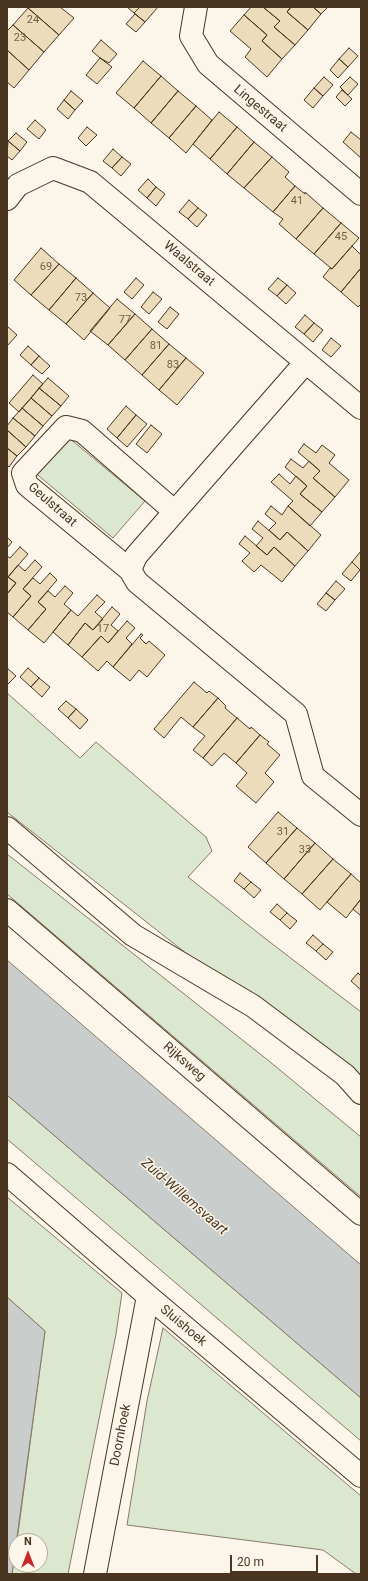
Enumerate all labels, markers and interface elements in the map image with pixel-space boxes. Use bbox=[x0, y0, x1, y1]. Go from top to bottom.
house number: 24 bbox=[27, 13, 39, 27]
house number: 23 bbox=[14, 31, 26, 45]
street label: Lingestraat bbox=[230, 82, 290, 136]
house number: 41 bbox=[291, 194, 303, 208]
house number: 45 bbox=[335, 230, 347, 244]
street label: Waalstraat bbox=[160, 238, 218, 290]
house number: 69 bbox=[40, 260, 52, 274]
house number: 73 bbox=[75, 291, 87, 305]
house number: 77 bbox=[119, 313, 131, 327]
house number: 81 bbox=[150, 339, 162, 353]
house number: 83 bbox=[167, 358, 179, 372]
street label: Geulstraat bbox=[24, 480, 80, 530]
house number: 17 bbox=[97, 622, 109, 636]
house number: 31 bbox=[277, 825, 289, 839]
house number: 33 bbox=[299, 843, 311, 857]
street label: Rijksweg bbox=[159, 1039, 209, 1085]
water label: Zuid-Willemsvaart bbox=[137, 1155, 231, 1239]
street label: Sluishoek bbox=[157, 1302, 209, 1350]
street label: Doornhoek bbox=[107, 1403, 135, 1467]
north arrow bbox=[8, 1533, 48, 1573]
text: N bbox=[24, 1535, 32, 1548]
scale bar bbox=[232, 1547, 320, 1573]
text: 20 m bbox=[237, 1555, 264, 1569]

